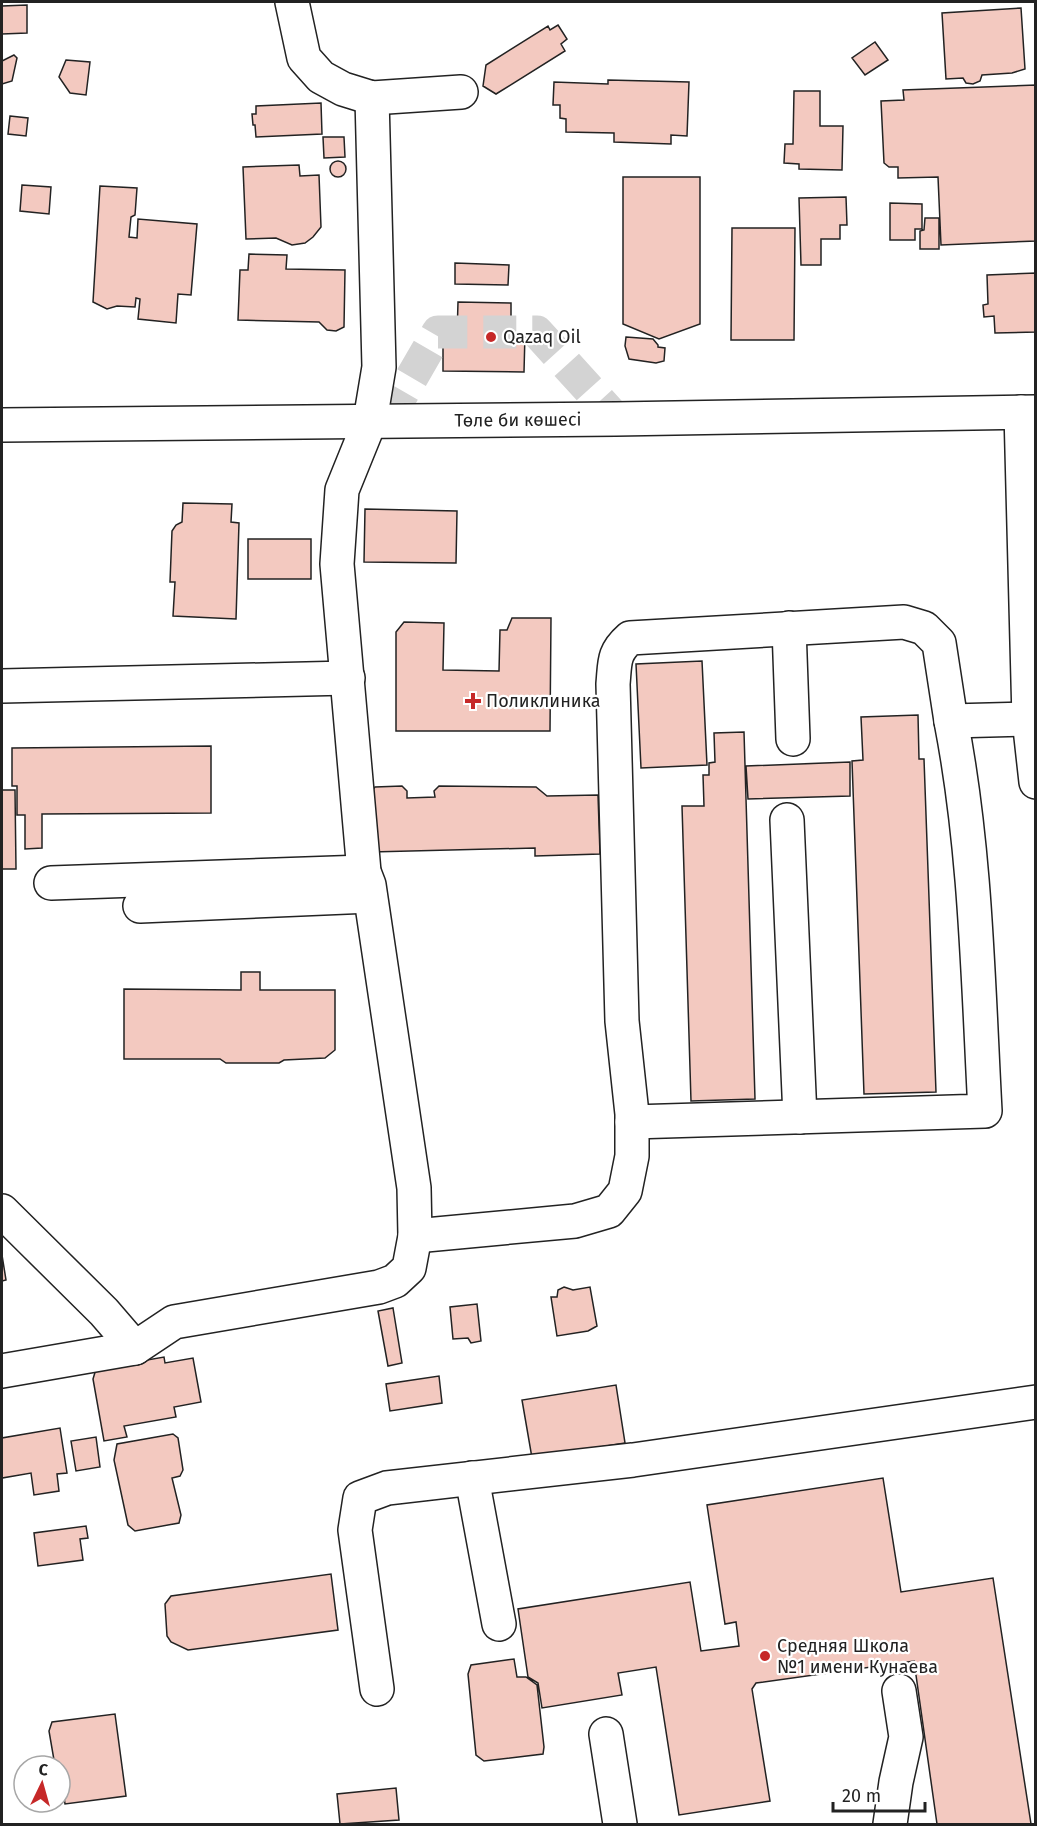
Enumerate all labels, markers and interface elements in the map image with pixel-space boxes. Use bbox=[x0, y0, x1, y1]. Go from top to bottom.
place label: Qazaq Oil bbox=[503, 326, 581, 348]
marker: Qazaq Oil bbox=[484, 330, 498, 344]
street label: Төле би көшесі bbox=[454, 408, 582, 432]
place label: Поликлиника bbox=[486, 690, 601, 712]
marker: Поликлиника bbox=[464, 692, 482, 710]
place label: Средняя Школа №1 имени Кунаева bbox=[777, 1635, 938, 1678]
marker: Средняя Школа №1 имени Кунаева bbox=[758, 1649, 772, 1663]
north arrow bbox=[12, 1754, 72, 1814]
text: С bbox=[38, 1760, 49, 1779]
scale bar bbox=[833, 1775, 924, 1813]
text: 20 m bbox=[842, 1785, 881, 1807]

